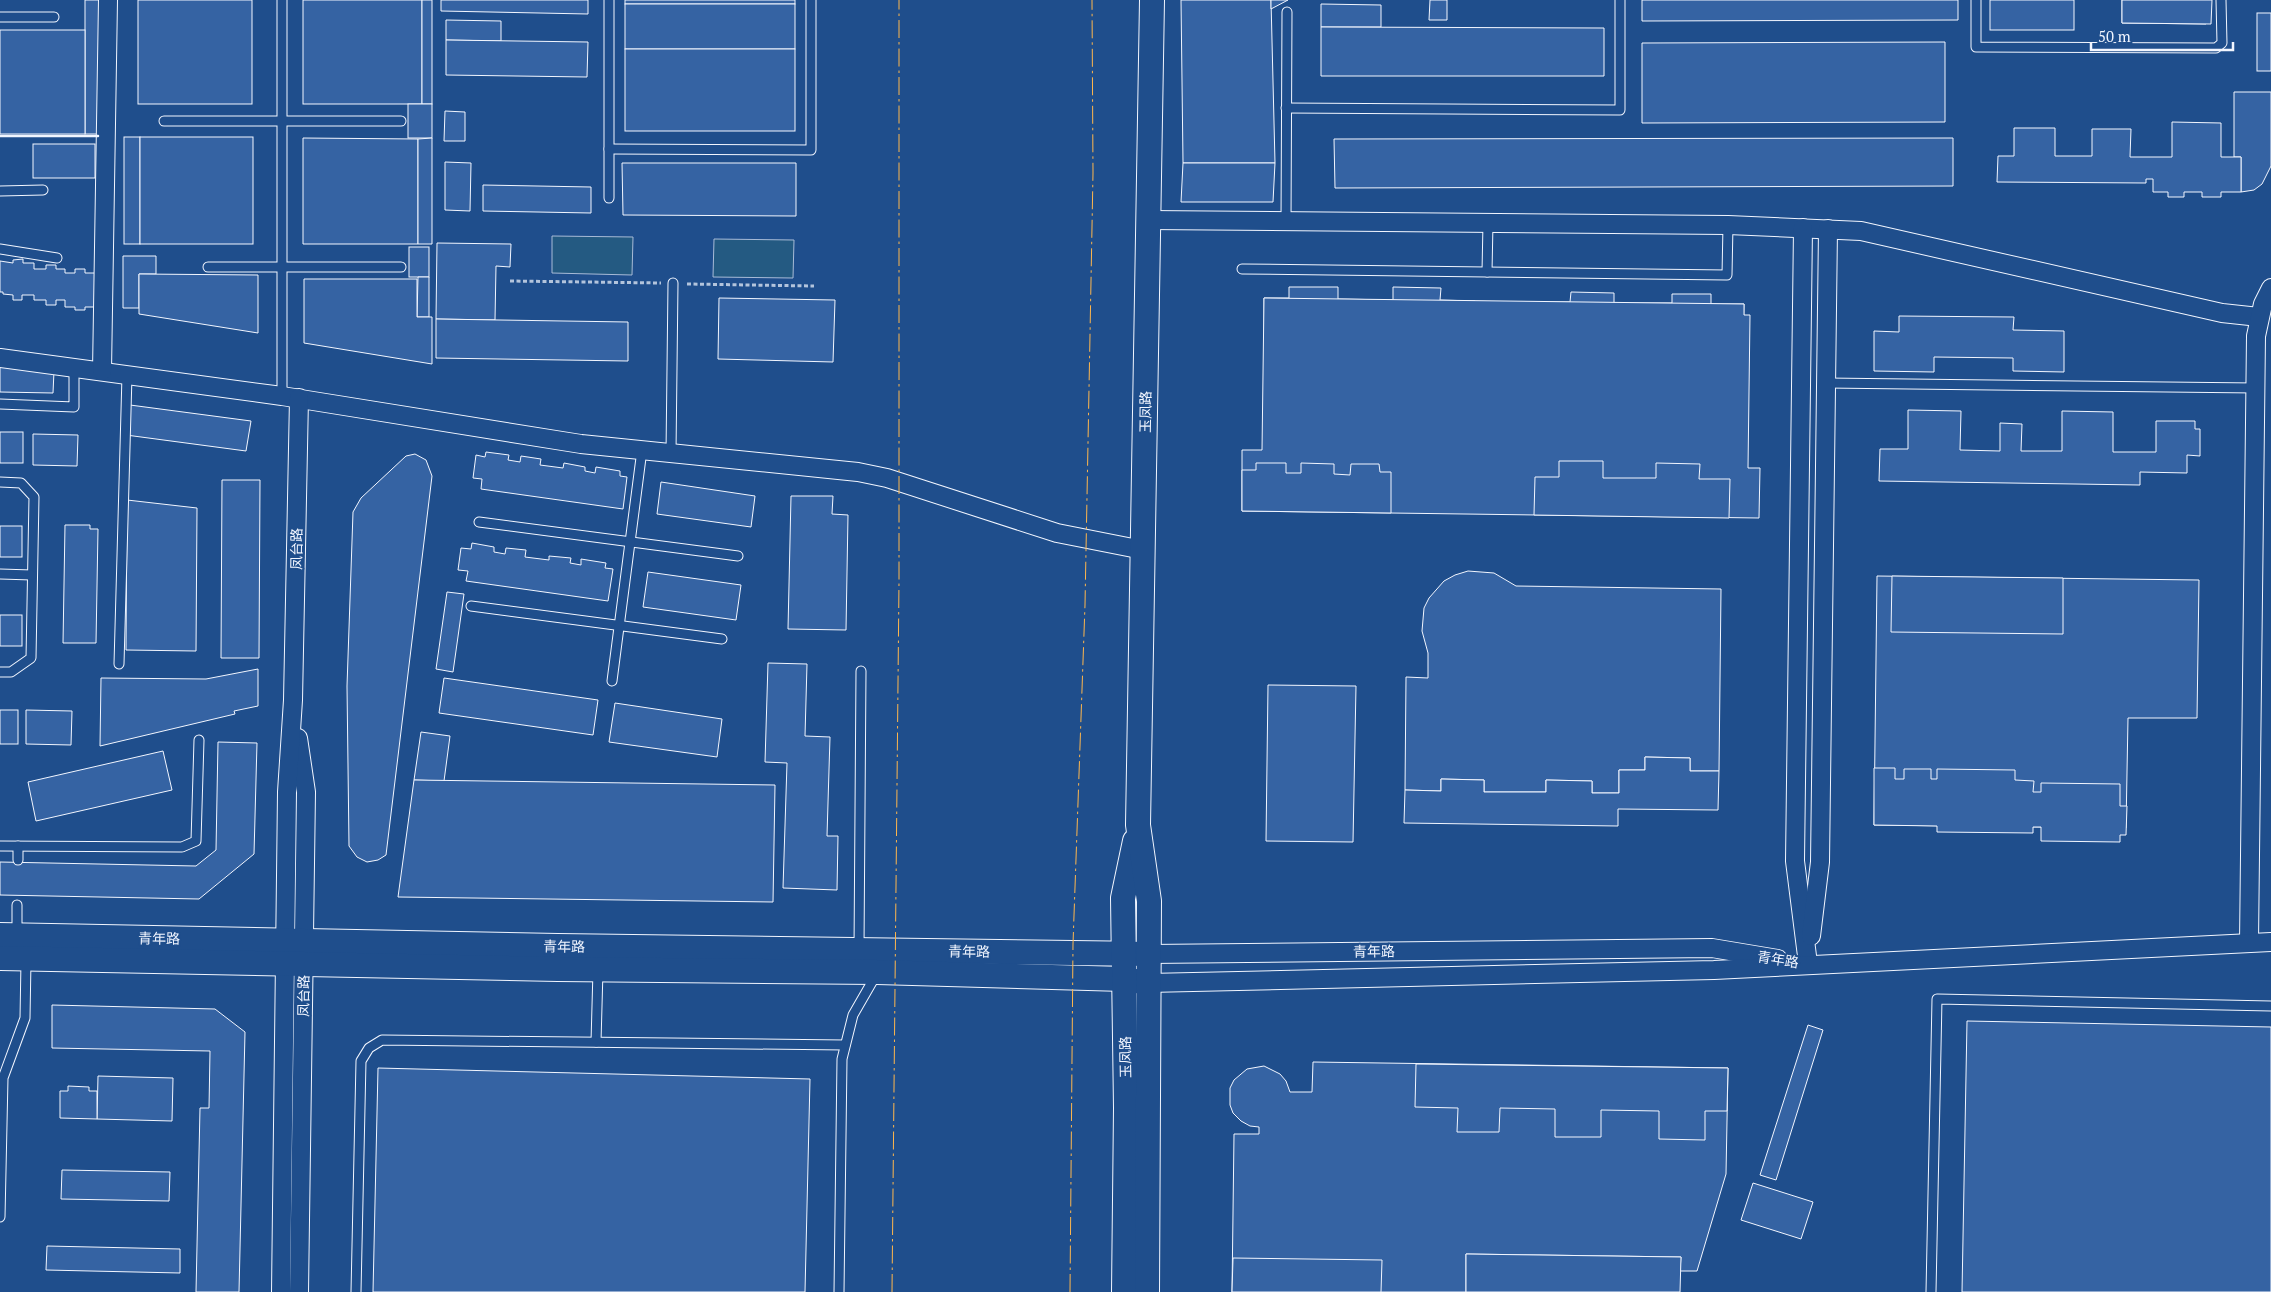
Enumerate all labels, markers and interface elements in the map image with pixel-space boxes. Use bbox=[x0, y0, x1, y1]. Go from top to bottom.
scale bar bbox=[2091, 20, 2234, 52]
text: 50 m bbox=[2098, 26, 2131, 46]
street label: 玉凤路 bbox=[1135, 391, 1155, 433]
street label: 凤台路 bbox=[286, 528, 306, 570]
street label: 青年路 bbox=[138, 928, 180, 948]
street label: 青年路 bbox=[543, 936, 585, 956]
street label: 青年路 bbox=[948, 941, 990, 961]
street label: 青年路 bbox=[1353, 941, 1395, 961]
street label: 青年路 bbox=[1756, 946, 1800, 972]
street label: 凤台路 bbox=[293, 975, 313, 1017]
street label: 玉凤路 bbox=[1115, 1036, 1135, 1078]

